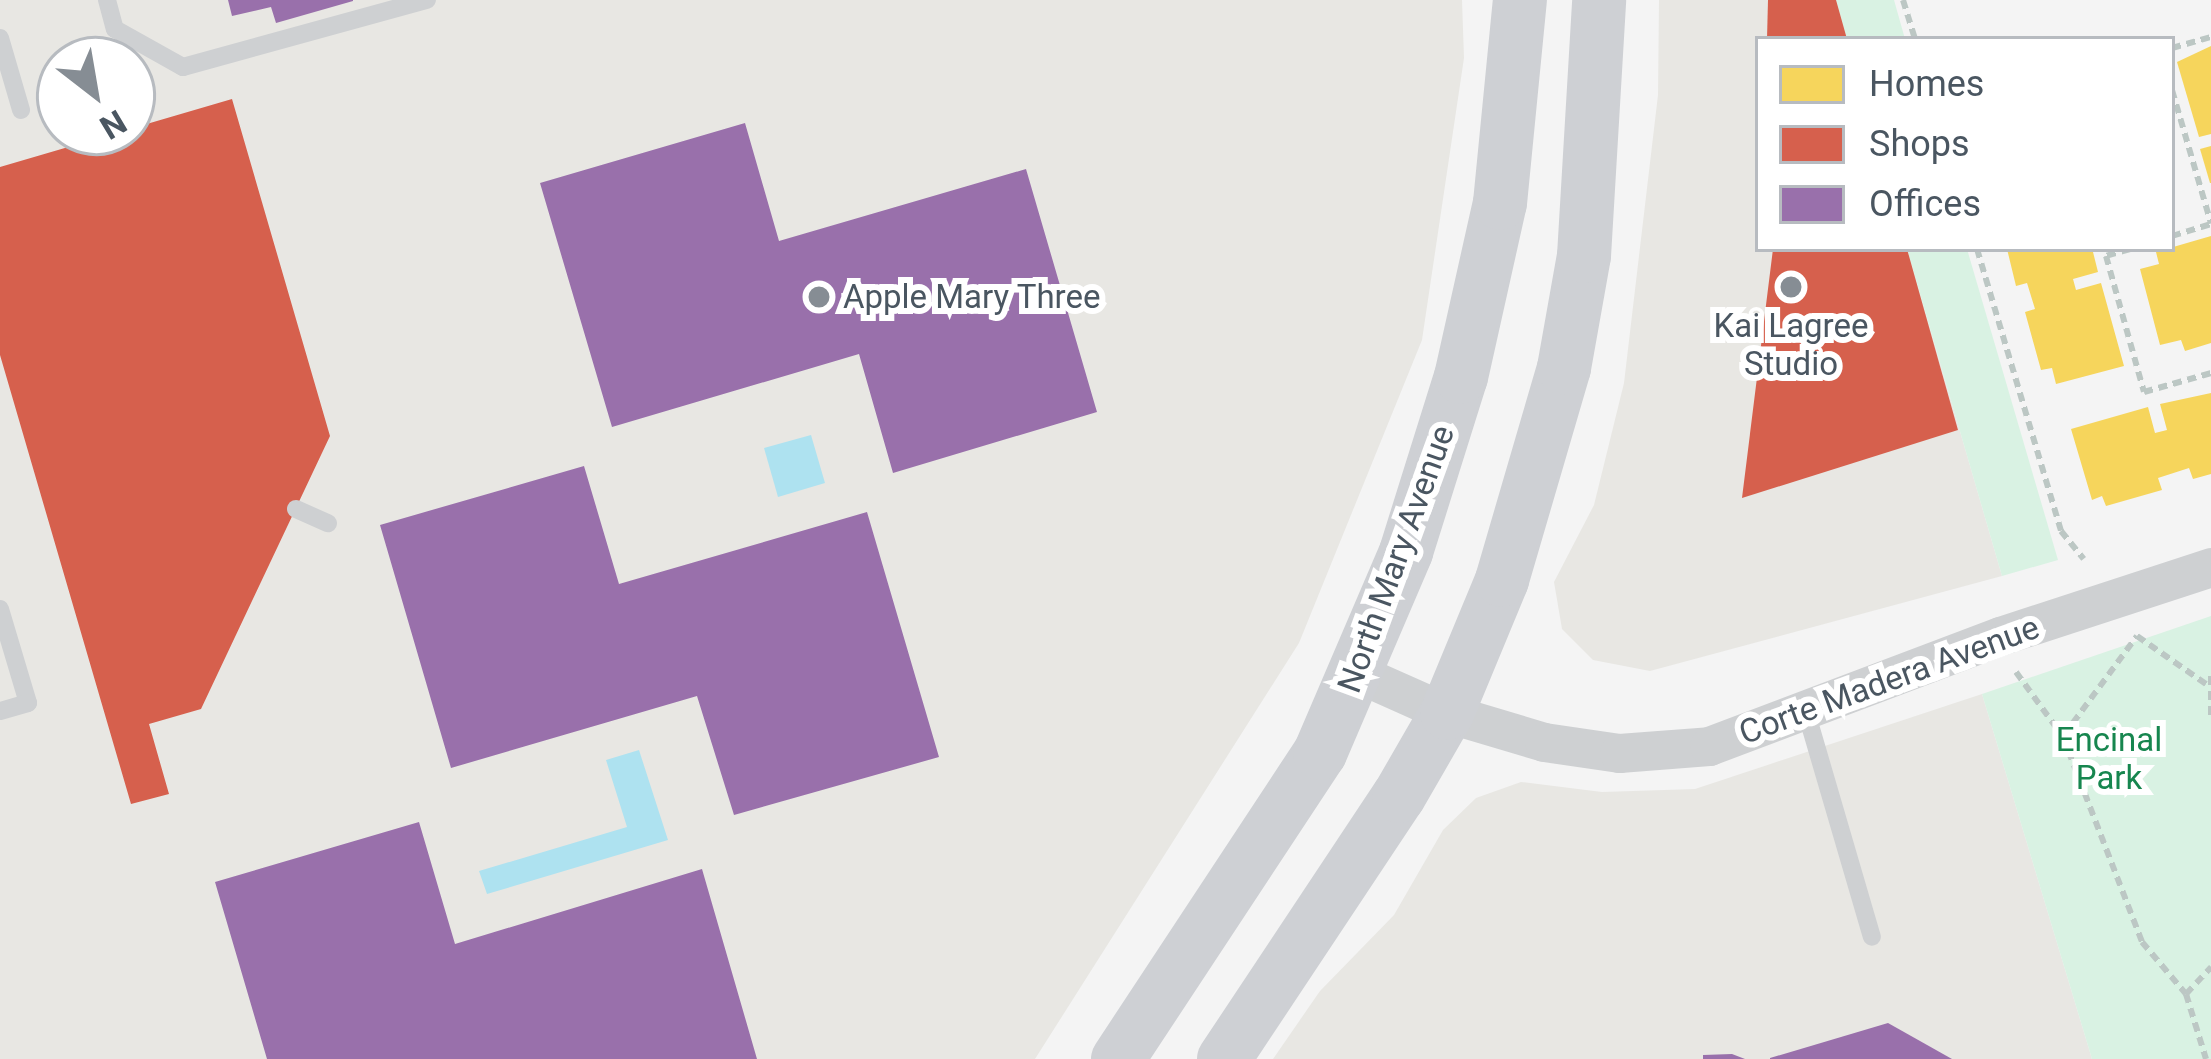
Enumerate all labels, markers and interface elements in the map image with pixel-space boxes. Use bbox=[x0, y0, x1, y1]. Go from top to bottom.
north arrow bbox=[36, 36, 156, 156]
legend bbox=[1755, 36, 2175, 252]
text: Homes bbox=[1869, 63, 1984, 105]
text: N bbox=[93, 102, 133, 147]
text: Shops bbox=[1869, 123, 1970, 165]
text: Offices bbox=[1869, 183, 1981, 225]
marker: Kai Lagree Studio bbox=[1778, 274, 1804, 300]
place label: Apple Mary Three bbox=[843, 277, 1101, 317]
marker: Apple Mary Three bbox=[806, 284, 832, 310]
place label: Kai Lagree Studio bbox=[1714, 306, 1868, 384]
street label: North Mary Avenue bbox=[1329, 420, 1463, 698]
street label: Corte Madera Avenue bbox=[1734, 607, 2044, 753]
park label: Encinal Park bbox=[2056, 720, 2162, 798]

